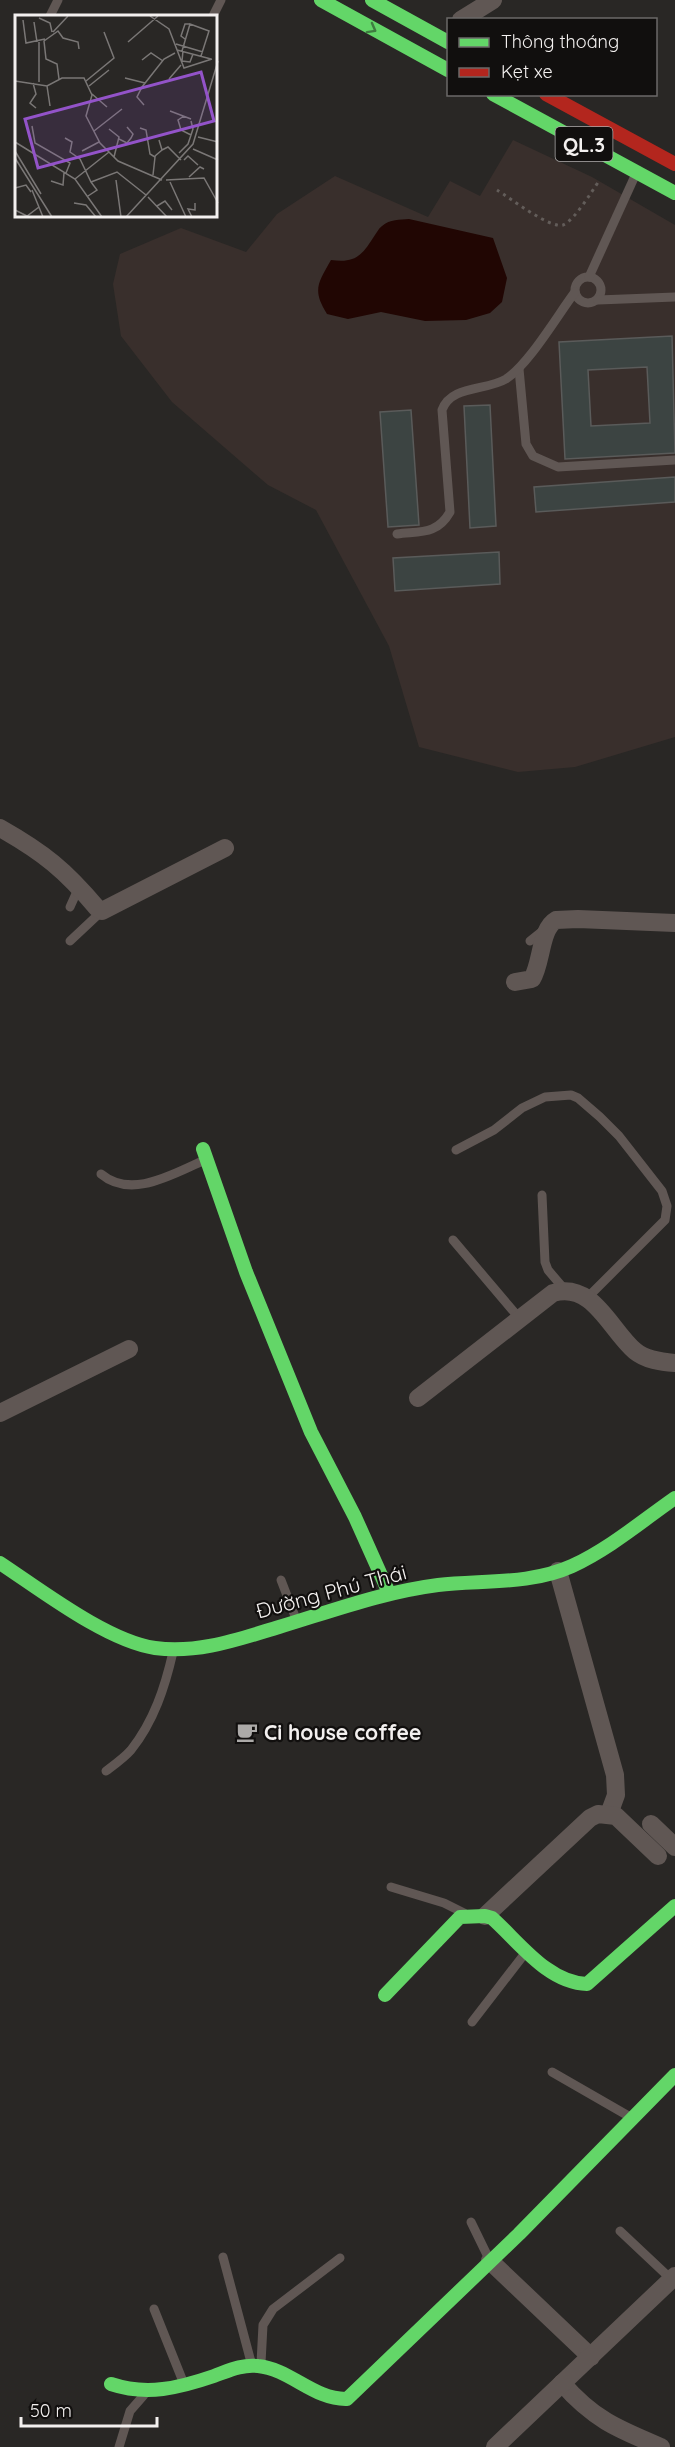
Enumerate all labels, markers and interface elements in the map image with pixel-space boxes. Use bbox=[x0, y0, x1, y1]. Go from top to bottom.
inset map bbox=[15, 15, 218, 218]
legend bbox=[447, 18, 657, 96]
one-way arrow bbox=[366, 22, 376, 33]
text: Thông thoáng bbox=[501, 30, 619, 53]
text: Kẹt xe bbox=[501, 60, 553, 83]
road number: QL.3 bbox=[556, 127, 612, 161]
street label: Đường Phú Thái bbox=[253, 1558, 409, 1624]
place label: Ci house coffee bbox=[264, 1719, 421, 1745]
cafe icon: Ci house coffee bbox=[235, 1720, 259, 1744]
scale bar bbox=[21, 2390, 158, 2428]
text: 50 m bbox=[30, 2399, 72, 2422]

